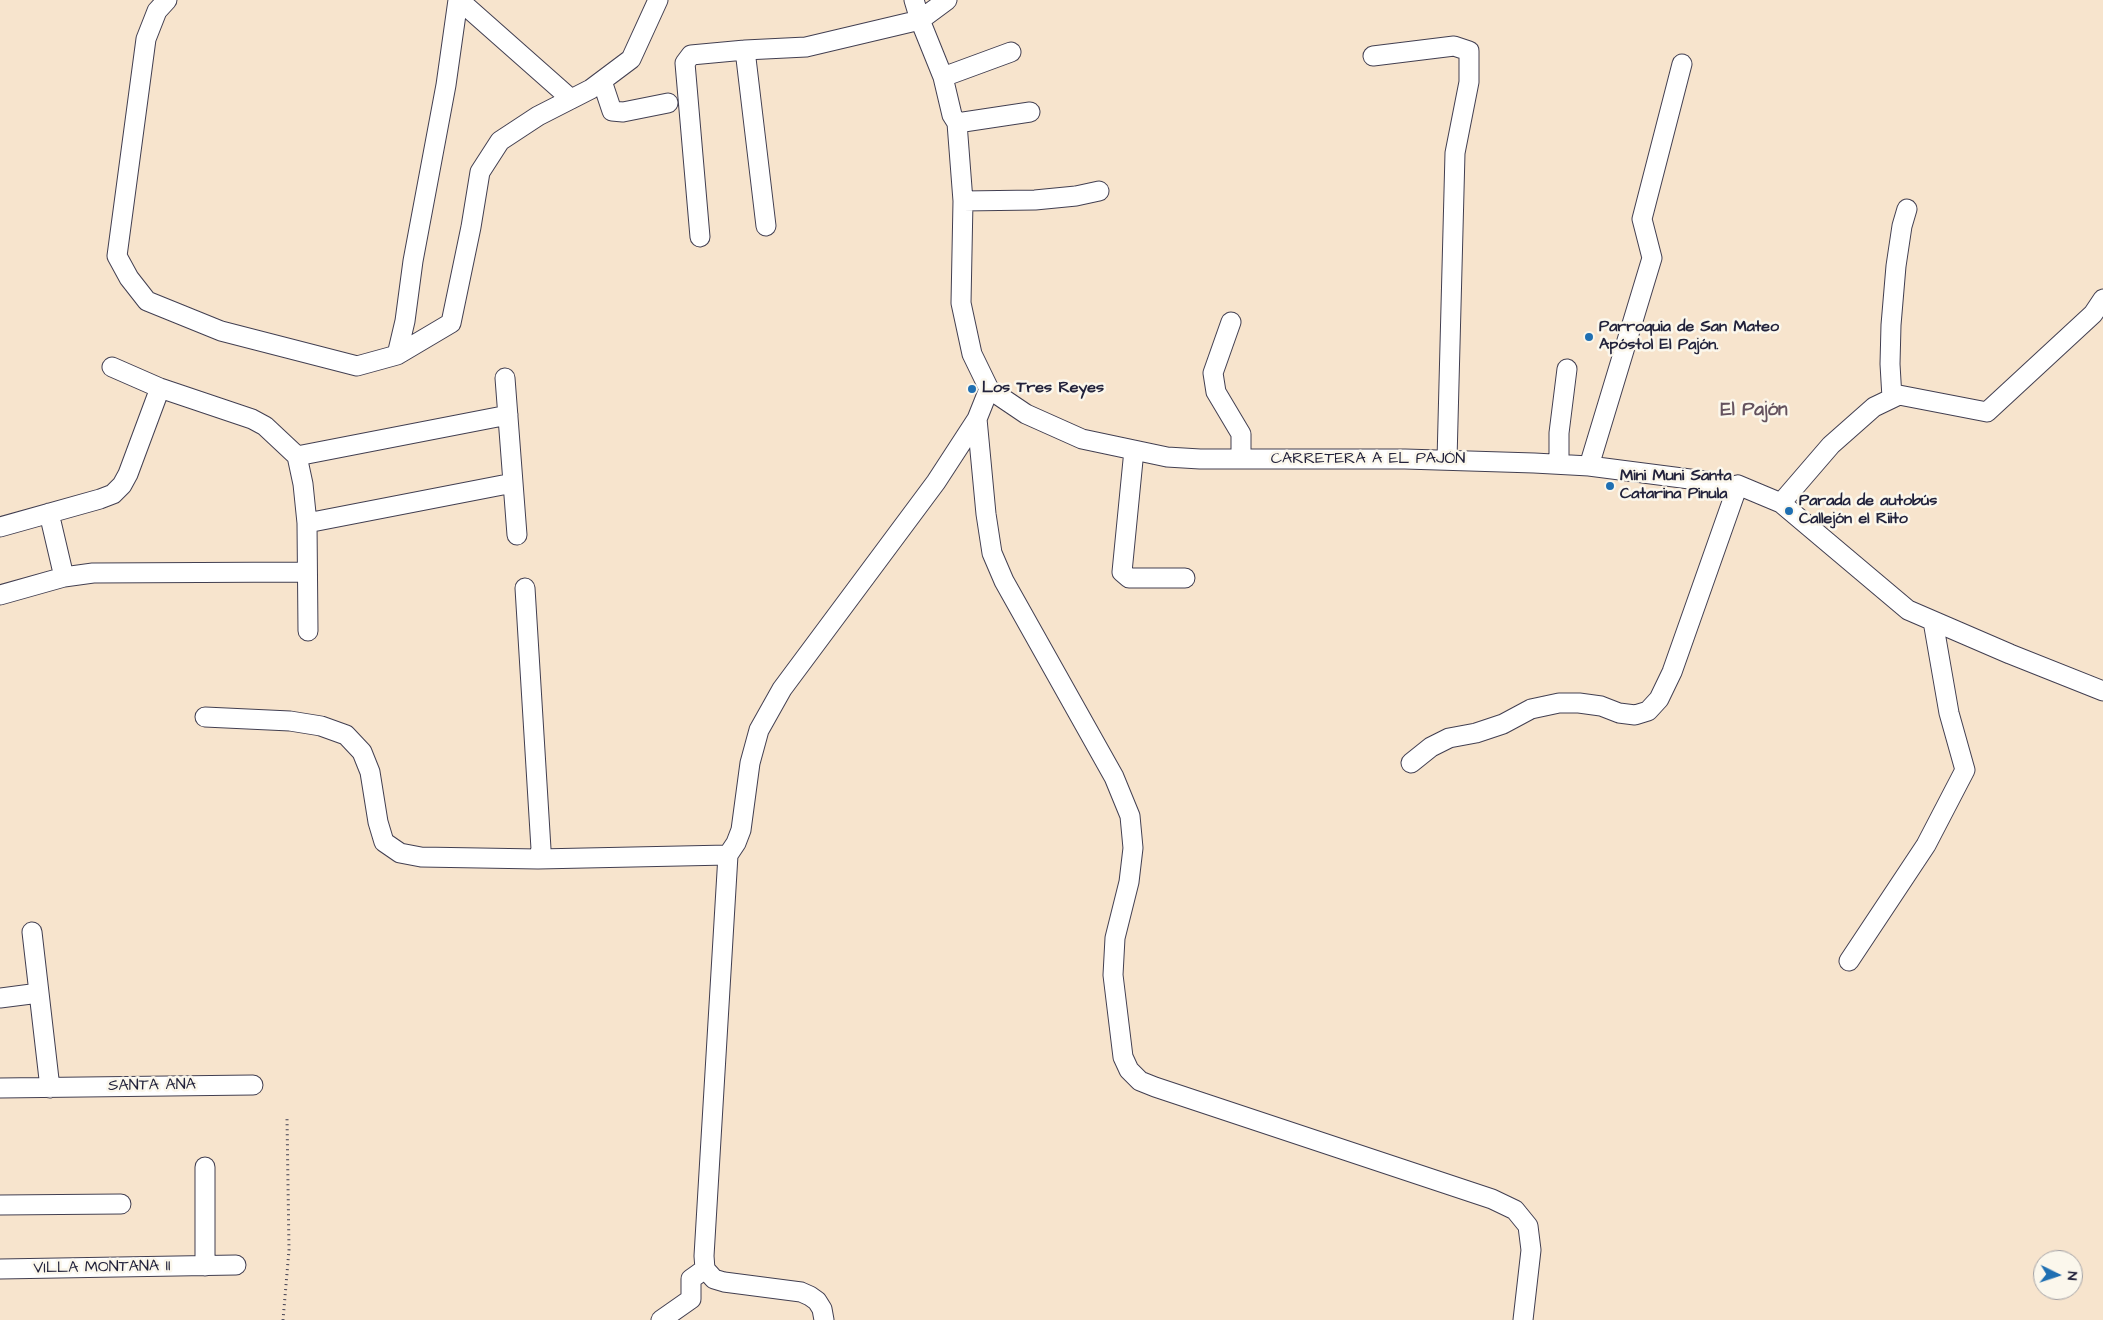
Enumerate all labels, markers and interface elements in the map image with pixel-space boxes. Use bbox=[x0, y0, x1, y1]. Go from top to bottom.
place label: Parroquia de San Mateo Apóstol El Pajón. bbox=[1599, 318, 1779, 356]
marker: Parroquia de San Mateo Apóstol El Pajón. bbox=[1583, 331, 1595, 343]
place label: Los Tres Reyes bbox=[982, 379, 1104, 399]
marker: Los Tres Reyes bbox=[966, 383, 978, 395]
district label: El Pajón bbox=[1720, 400, 1788, 422]
street label: CARRETERA A EL PAJÓN bbox=[1271, 450, 1465, 470]
place label: Mini Muni Santa Catarina Pinula bbox=[1620, 467, 1732, 505]
marker: Mini Muni Santa Catarina Pinula bbox=[1604, 480, 1616, 492]
place label: Parada de autobús Callejón el Riito bbox=[1799, 492, 1937, 530]
marker: Parada de autobús Callejón el Riito bbox=[1783, 505, 1795, 517]
street label: SANTA ANA bbox=[108, 1076, 196, 1096]
north arrow bbox=[2033, 1250, 2083, 1300]
street label: VILLA MONTANA II bbox=[33, 1257, 171, 1279]
text: N bbox=[2062, 1271, 2082, 1281]

